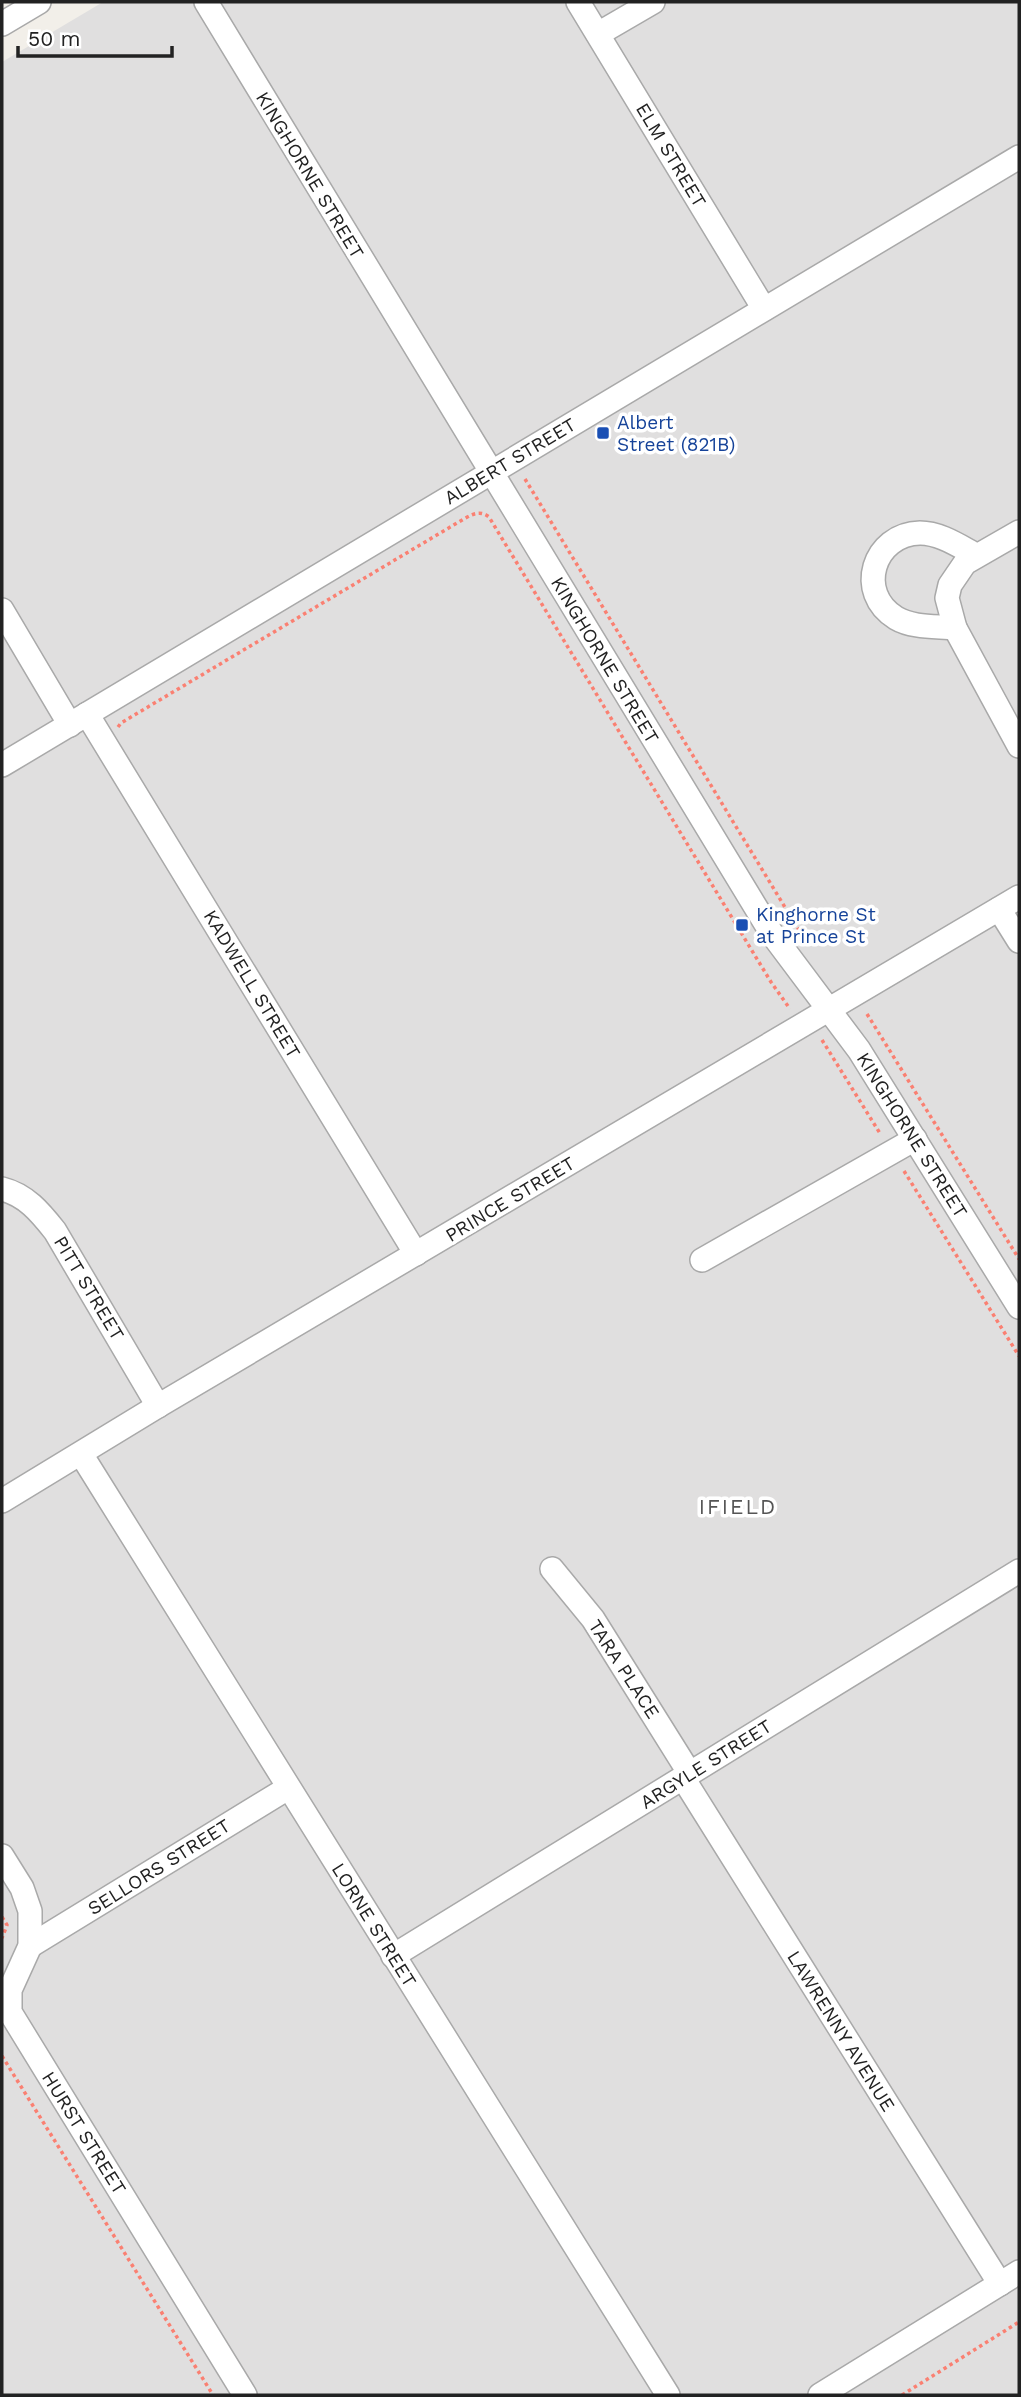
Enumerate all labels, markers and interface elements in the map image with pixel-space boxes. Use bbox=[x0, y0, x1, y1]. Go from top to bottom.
scale bar bbox=[18, 14, 172, 58]
text: 50 m bbox=[28, 26, 80, 51]
street label: KINGHORNE STREET bbox=[251, 87, 369, 263]
street label: ELM STREET bbox=[631, 99, 711, 211]
place label: Albert Street (821B) bbox=[617, 411, 735, 456]
street label: ALBERT STREET bbox=[440, 413, 580, 509]
marker: Albert Street (821B) bbox=[595, 425, 611, 441]
street label: KINGHORNE STREET bbox=[546, 572, 664, 748]
place label: Kinghorne St at Prince St bbox=[756, 903, 876, 948]
street label: KADWELL STREET bbox=[199, 906, 305, 1062]
marker: Kinghorne St at Prince St bbox=[734, 917, 750, 933]
street label: KINGHORNE STREET bbox=[852, 1048, 972, 1222]
street label: PRINCE STREET bbox=[441, 1151, 579, 1247]
street label: PITT STREET bbox=[49, 1232, 129, 1344]
district label: IFIELD bbox=[699, 1494, 777, 1519]
street label: TARA PLACE bbox=[583, 1615, 665, 1723]
street label: ARGYLE STREET bbox=[636, 1714, 776, 1814]
street label: SELLORS STREET bbox=[84, 1814, 234, 1920]
street label: LORNE STREET bbox=[327, 1859, 421, 1991]
street label: LAWRENNY AVENUE bbox=[782, 1946, 900, 2116]
street label: HURST STREET bbox=[37, 2067, 131, 2199]

